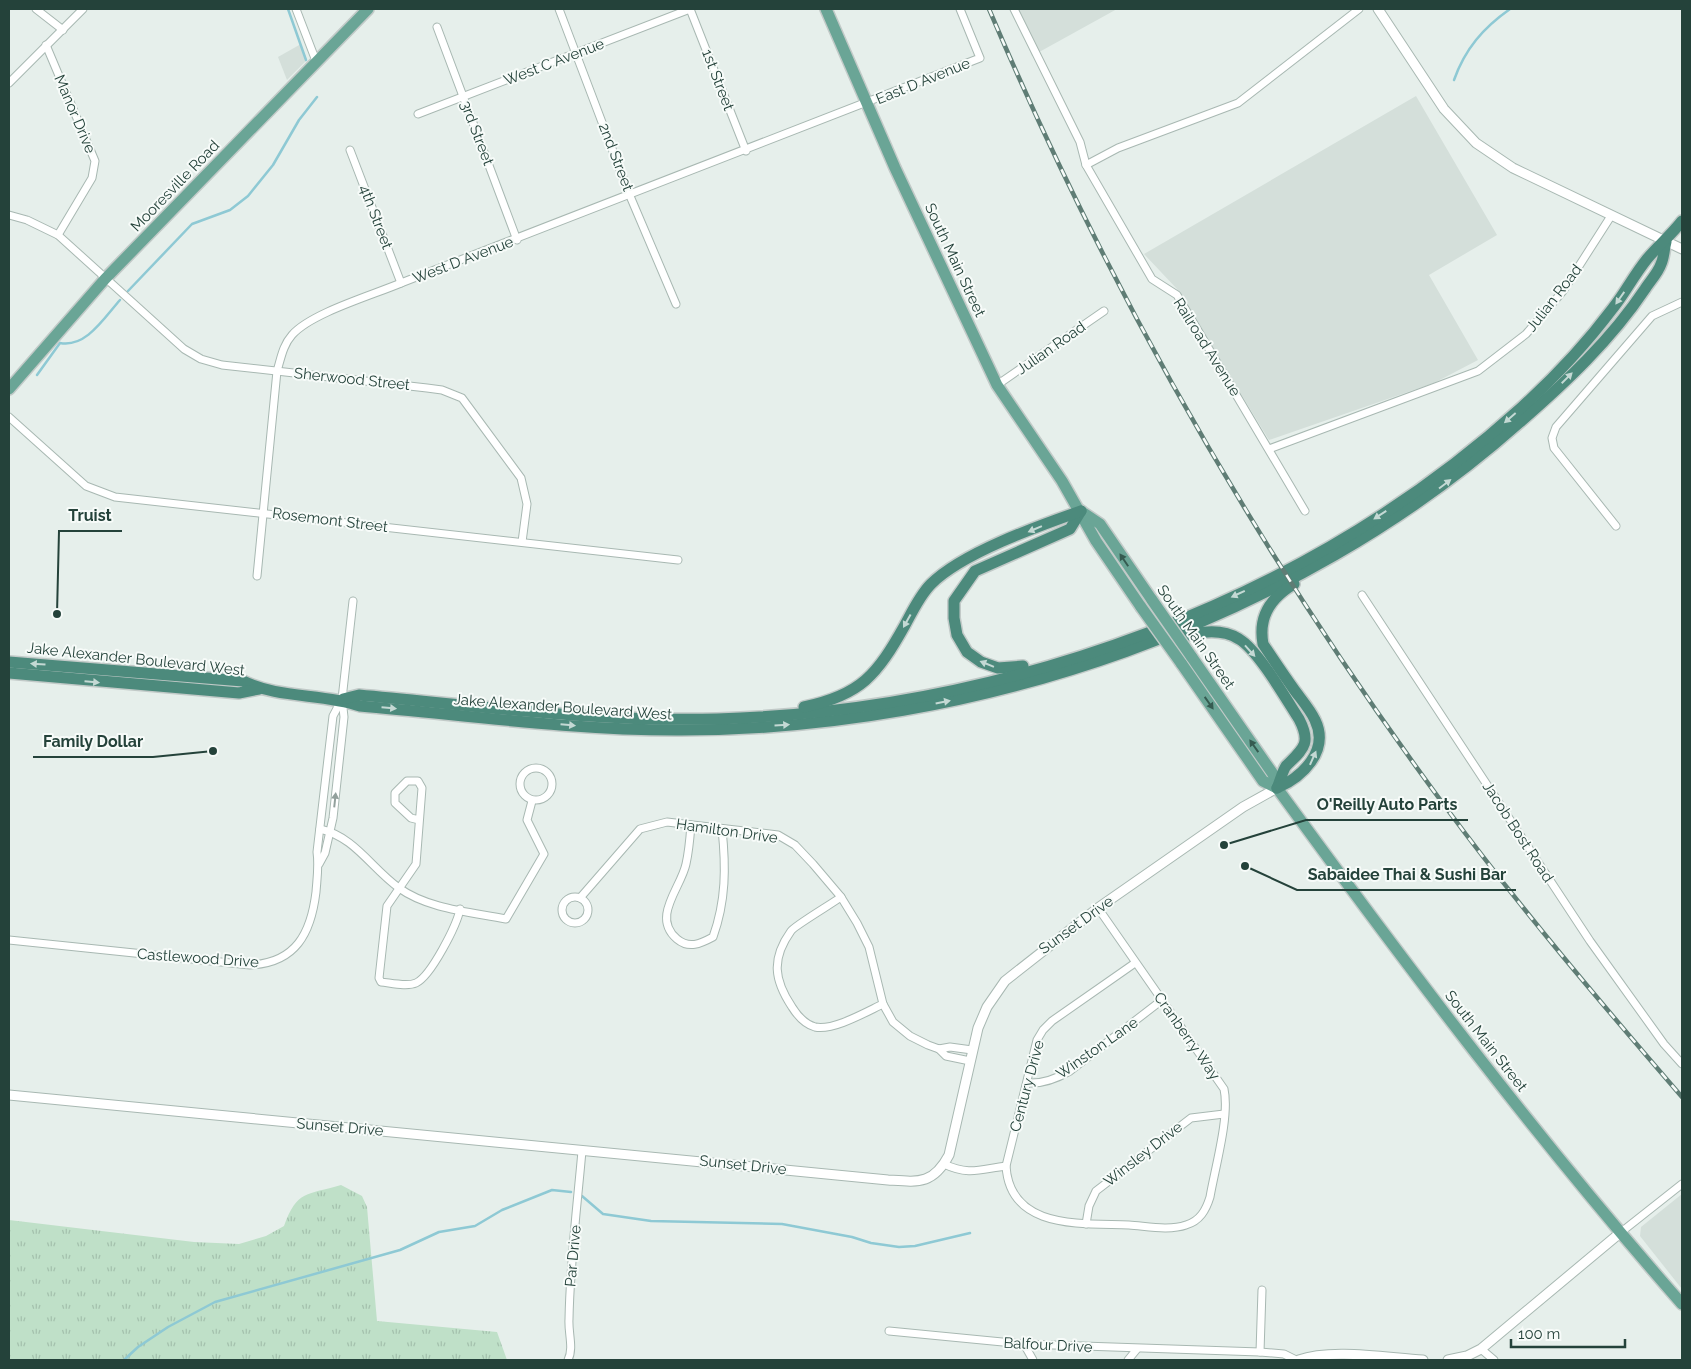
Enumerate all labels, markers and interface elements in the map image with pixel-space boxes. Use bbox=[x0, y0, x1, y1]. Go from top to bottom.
street label: West C Avenue bbox=[501, 35, 607, 89]
street label: 1st Street bbox=[698, 47, 738, 113]
street label: East D Avenue bbox=[873, 54, 973, 108]
street label: Manor Drive bbox=[50, 72, 100, 156]
street label: 3rd Street bbox=[456, 98, 498, 168]
street label: 2nd Street bbox=[595, 120, 637, 194]
street label: Mooresville Road bbox=[127, 137, 223, 235]
street label: 4th Street bbox=[356, 182, 396, 252]
street label: South Main Street bbox=[921, 200, 989, 320]
street label: West D Avenue bbox=[410, 232, 516, 287]
street label: Julian Road bbox=[1522, 261, 1586, 335]
one-way arrow bbox=[1615, 292, 1625, 305]
street label: Railroad Avenue bbox=[1170, 294, 1245, 400]
street label: Julian Road bbox=[1013, 318, 1089, 378]
street label: Sherwood Street bbox=[293, 364, 411, 394]
one-way arrow bbox=[1561, 372, 1573, 384]
one-way arrow bbox=[1504, 412, 1517, 423]
one-way arrow bbox=[1438, 480, 1451, 490]
callout: Truist bbox=[59, 500, 122, 531]
street label: Rosemont Street bbox=[271, 504, 389, 536]
text: Truist bbox=[68, 506, 112, 525]
one-way arrow bbox=[1374, 510, 1387, 520]
one-way arrow bbox=[1027, 525, 1042, 533]
one-way arrow bbox=[1119, 553, 1129, 566]
street label: South Main Street bbox=[1153, 581, 1239, 693]
one-way arrow bbox=[1231, 590, 1245, 598]
one-way arrow bbox=[903, 613, 911, 628]
street label: Jake Alexander Boulevard West bbox=[26, 639, 246, 679]
one-way arrow bbox=[1244, 644, 1256, 656]
one-way arrow bbox=[980, 659, 994, 667]
one-way arrow bbox=[30, 660, 46, 668]
one-way arrow bbox=[84, 678, 100, 686]
street label: Jake Alexander Boulevard West bbox=[453, 690, 673, 724]
one-way arrow bbox=[1204, 697, 1214, 710]
one-way arrow bbox=[935, 698, 951, 706]
one-way arrow bbox=[381, 704, 397, 712]
one-way arrow bbox=[561, 721, 577, 729]
one-way arrow bbox=[774, 721, 790, 729]
callout: Family Dollar bbox=[33, 726, 153, 757]
text: Family Dollar bbox=[43, 732, 143, 751]
one-way arrow bbox=[1249, 739, 1259, 753]
one-way arrow bbox=[1310, 751, 1318, 765]
street label: Jacob Bost Road bbox=[1479, 778, 1557, 886]
callout: O'Reilly Auto Parts bbox=[1306, 789, 1468, 820]
one-way arrow bbox=[331, 792, 339, 808]
text: O'Reilly Auto Parts bbox=[1317, 795, 1457, 814]
street label: Hamilton Drive bbox=[675, 815, 779, 847]
callout: Sabaidee Thai & Sushi Bar bbox=[1297, 859, 1516, 890]
text: Sabaidee Thai & Sushi Bar bbox=[1308, 865, 1506, 884]
street label: Sunset Drive bbox=[1035, 892, 1117, 958]
street label: Castlewood Drive bbox=[136, 945, 260, 971]
street label: South Main Street bbox=[1441, 987, 1531, 1095]
street label: Cranberry Way bbox=[1150, 989, 1224, 1083]
street label: Winston Lane bbox=[1053, 1013, 1142, 1083]
street label: Century Drive bbox=[1006, 1038, 1048, 1134]
street label: Sunset Drive bbox=[296, 1114, 384, 1140]
street label: Winsley Drive bbox=[1100, 1118, 1186, 1190]
street label: Sunset Drive bbox=[699, 1151, 788, 1179]
street label: Par Drive bbox=[561, 1224, 585, 1288]
scale bar bbox=[1511, 1316, 1625, 1348]
text: 100 m bbox=[1518, 1325, 1560, 1343]
street label: Balfour Drive bbox=[1003, 1334, 1093, 1356]

